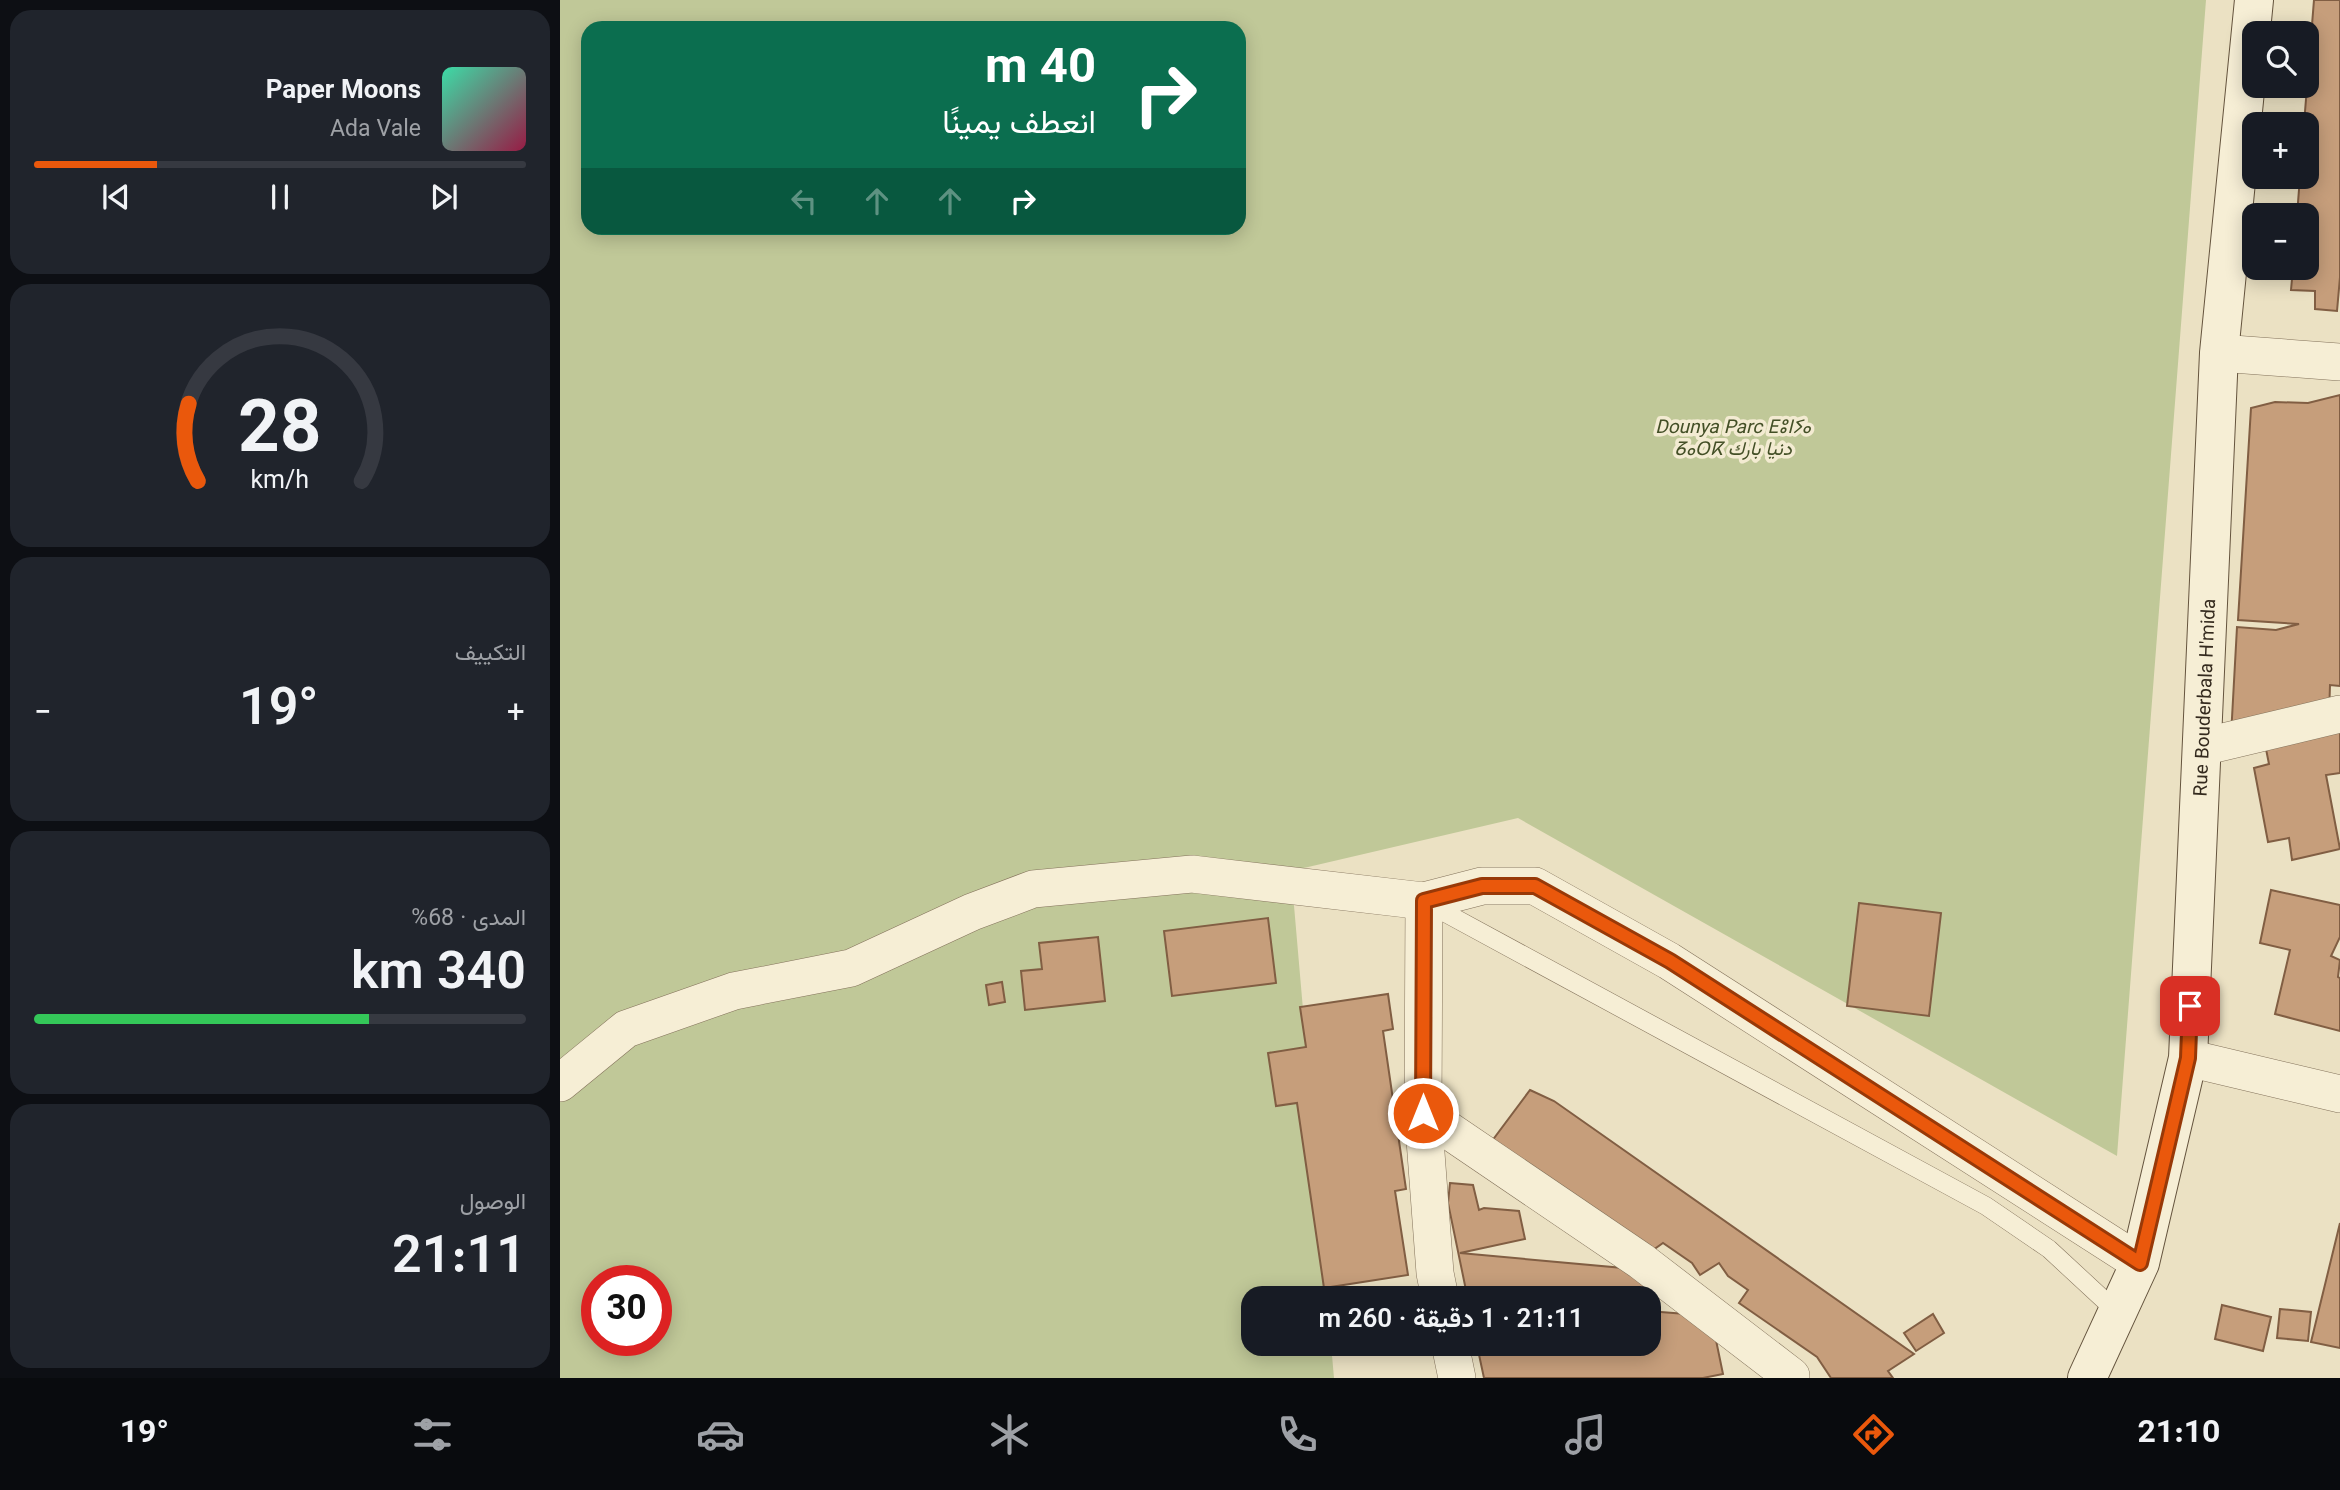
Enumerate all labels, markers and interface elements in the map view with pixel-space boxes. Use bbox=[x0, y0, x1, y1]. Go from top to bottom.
map controls bbox=[2242, 21, 2319, 280]
button: search bbox=[2242, 21, 2319, 98]
text: 40 m bbox=[985, 32, 1096, 108]
icon: right bbox=[1120, 49, 1211, 140]
text: Paper Moons bbox=[266, 71, 421, 112]
text: انعطف يمينًا bbox=[942, 100, 1096, 150]
text: Ada Vale bbox=[330, 112, 421, 148]
button: + bbox=[2242, 112, 2319, 189]
icon: previous bbox=[97, 178, 135, 216]
icon: pause bbox=[261, 178, 299, 216]
icon: next bbox=[425, 178, 463, 216]
icon: left bbox=[785, 182, 823, 220]
icon: ahead bbox=[858, 182, 896, 220]
icon: ahead bbox=[931, 182, 969, 220]
icon: right bbox=[1004, 182, 1042, 220]
button: − bbox=[2242, 203, 2319, 280]
text: 28 bbox=[238, 377, 322, 491]
park label: Dounya Parc ⴹⵓⵏⵢⴰ ⵒⴰⵔⴽ دنيا بارك bbox=[1655, 414, 1812, 465]
text: km/h bbox=[251, 462, 309, 501]
street label: Rue Bouderbala H'mida bbox=[2188, 598, 2225, 797]
text: التكييف bbox=[455, 636, 526, 672]
text: 19° bbox=[239, 671, 318, 752]
text: − bbox=[34, 682, 52, 741]
text: + bbox=[506, 682, 526, 741]
text: المدى · 68% bbox=[411, 901, 526, 937]
text: 340 km bbox=[351, 935, 526, 1016]
pin bbox=[2160, 976, 2220, 1036]
icon: arrive bbox=[2171, 987, 2209, 1025]
position arrow bbox=[1386, 1076, 1460, 1150]
text: الوصول bbox=[460, 1185, 526, 1221]
text: 21:11 bbox=[392, 1219, 526, 1300]
speed limit sign: 30 bbox=[581, 1265, 672, 1356]
text: 21:11 · 1 دقيقة · 260 m bbox=[1318, 1300, 1584, 1341]
text: 19° bbox=[120, 1409, 169, 1459]
text: 21:10 bbox=[2137, 1409, 2220, 1459]
icon: filters bbox=[408, 1410, 457, 1459]
icon: car bbox=[696, 1410, 745, 1459]
icon: climate bbox=[985, 1410, 1034, 1459]
icon: phone bbox=[1273, 1410, 1322, 1459]
icon: music bbox=[1561, 1410, 1610, 1459]
icon: directions bbox=[1849, 1410, 1898, 1459]

